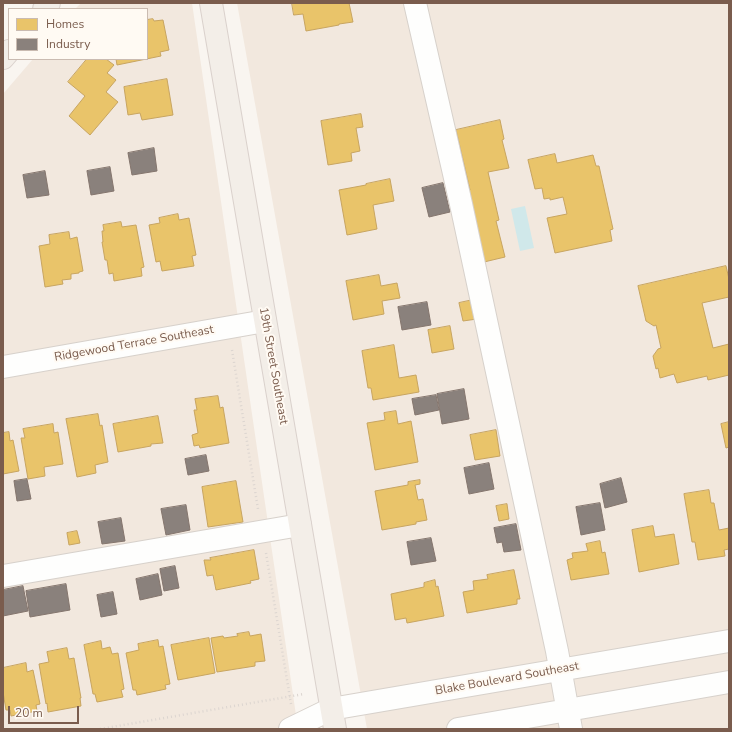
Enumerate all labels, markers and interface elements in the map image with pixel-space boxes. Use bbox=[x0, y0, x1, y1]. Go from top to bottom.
legend bbox=[8, 8, 148, 60]
text: Homes bbox=[46, 16, 84, 32]
text: Industry bbox=[46, 36, 90, 52]
street label: 19th Street Southeast bbox=[256, 306, 290, 426]
street label: Ridgewood Terrace Southeast bbox=[53, 323, 215, 365]
street label: Blake Boulevard Southeast bbox=[434, 659, 580, 699]
scale bar bbox=[10, 698, 81, 724]
text: 20 m bbox=[15, 705, 43, 721]

